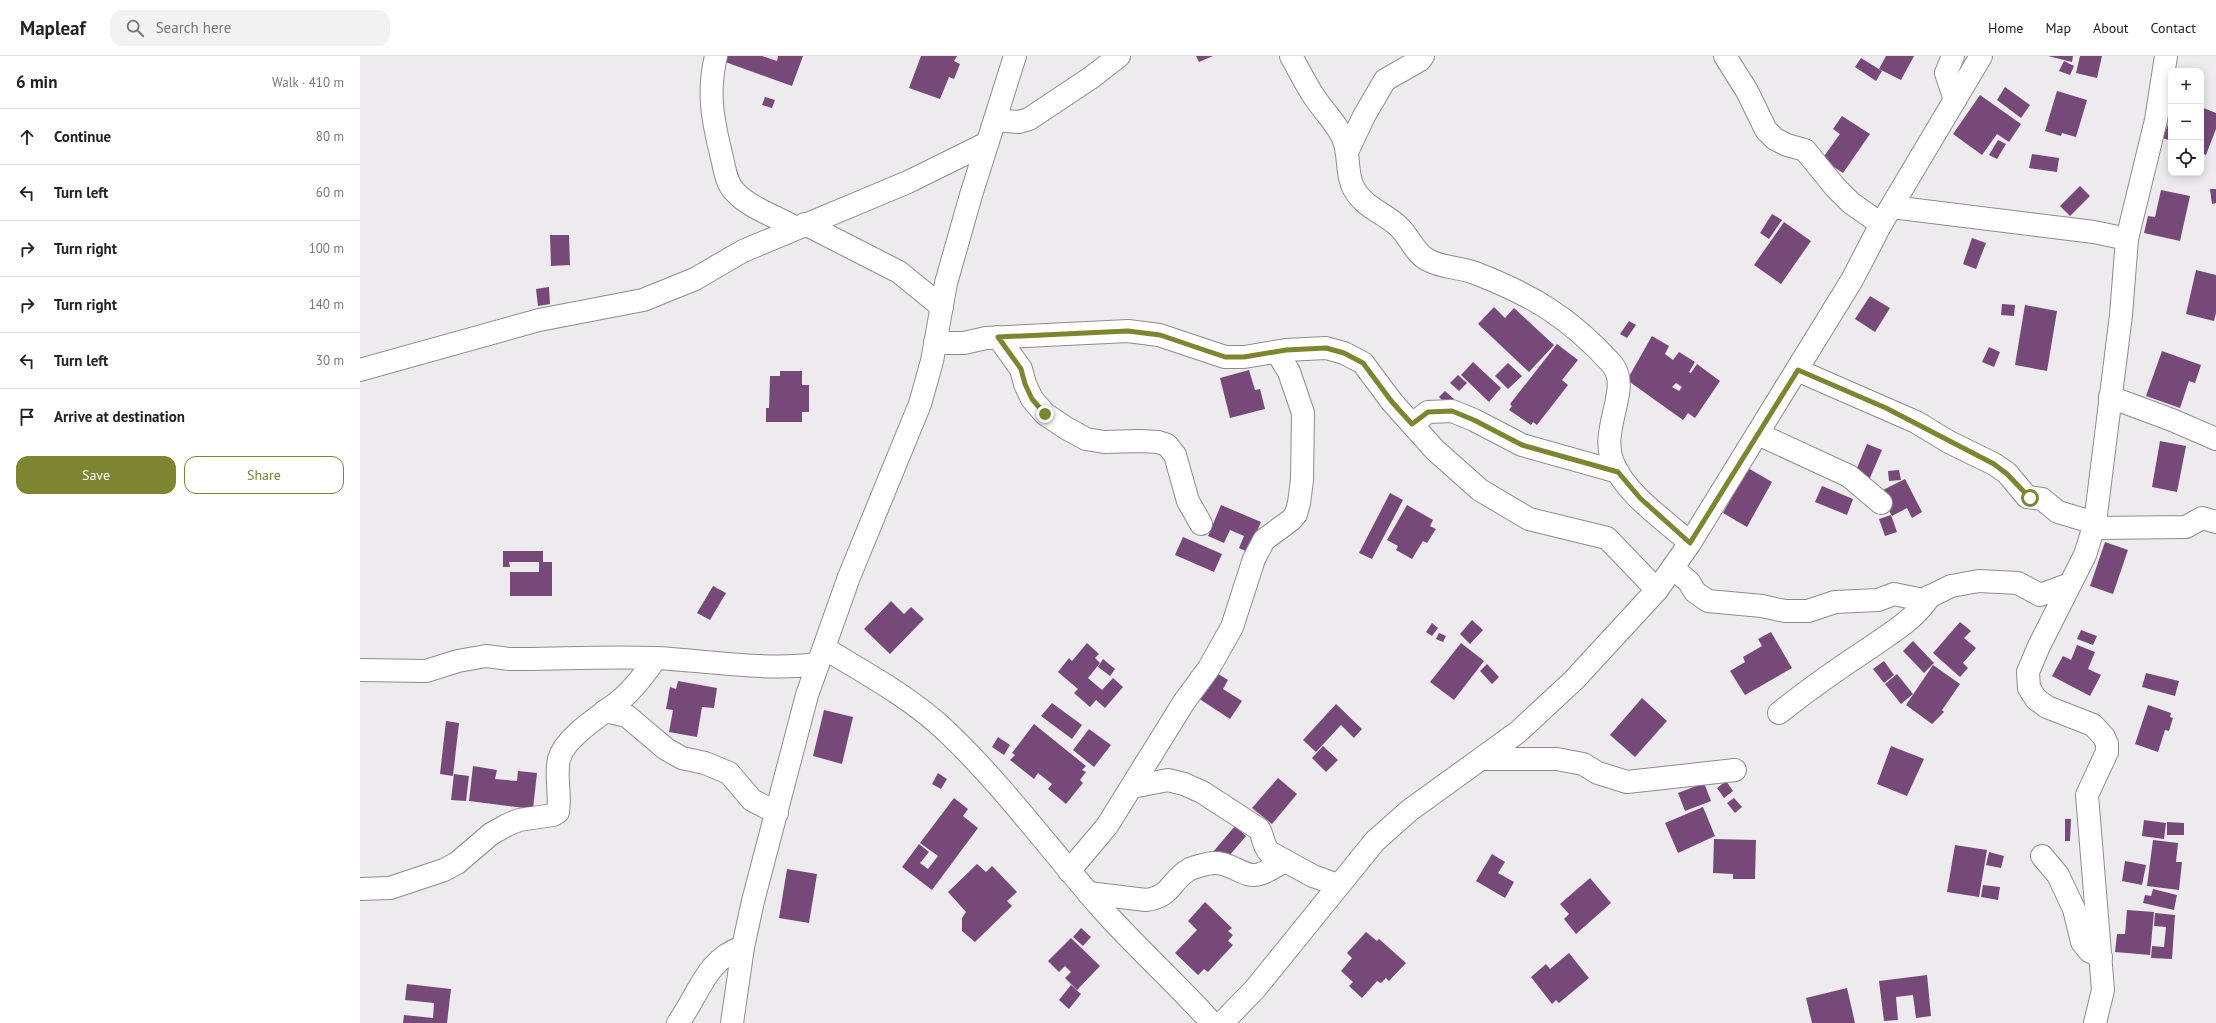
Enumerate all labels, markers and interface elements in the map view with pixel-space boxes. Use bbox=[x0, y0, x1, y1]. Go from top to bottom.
search box bbox=[110, 10, 390, 46]
text: Mapleaf bbox=[20, 16, 86, 40]
icon: search bbox=[124, 17, 146, 39]
text: Search here bbox=[156, 18, 231, 37]
text: Home bbox=[1988, 19, 2023, 37]
text: Map bbox=[2045, 19, 2071, 37]
text: About bbox=[2093, 19, 2129, 37]
text: Contact bbox=[2151, 19, 2196, 37]
map controls bbox=[2168, 68, 2204, 176]
button: + bbox=[2168, 68, 2204, 104]
text: 6 min bbox=[16, 71, 57, 93]
text: Walk · 410 m bbox=[272, 74, 344, 91]
button: − bbox=[2168, 104, 2204, 140]
icon: ahead bbox=[16, 126, 38, 148]
text: Continue bbox=[54, 127, 111, 146]
text: 80 m bbox=[316, 128, 344, 145]
button: locate bbox=[2168, 140, 2204, 176]
icon: left bbox=[16, 182, 38, 204]
text: Turn left bbox=[54, 183, 108, 202]
text: 60 m bbox=[316, 184, 344, 201]
icon: right bbox=[16, 238, 38, 260]
text: Turn right bbox=[54, 239, 117, 258]
text: 100 m bbox=[309, 240, 344, 257]
icon: right bbox=[16, 294, 38, 316]
text: Turn right bbox=[54, 295, 117, 314]
text: 140 m bbox=[309, 296, 344, 313]
icon: left bbox=[16, 350, 38, 372]
text: Turn left bbox=[54, 351, 108, 370]
text: 30 m bbox=[316, 352, 344, 369]
route end bbox=[1036, 405, 1054, 423]
icon: arrive bbox=[16, 406, 38, 428]
text: Arrive at destination bbox=[54, 407, 185, 426]
button: Save bbox=[16, 456, 176, 494]
button: Share bbox=[184, 456, 344, 494]
route start bbox=[2021, 489, 2039, 507]

